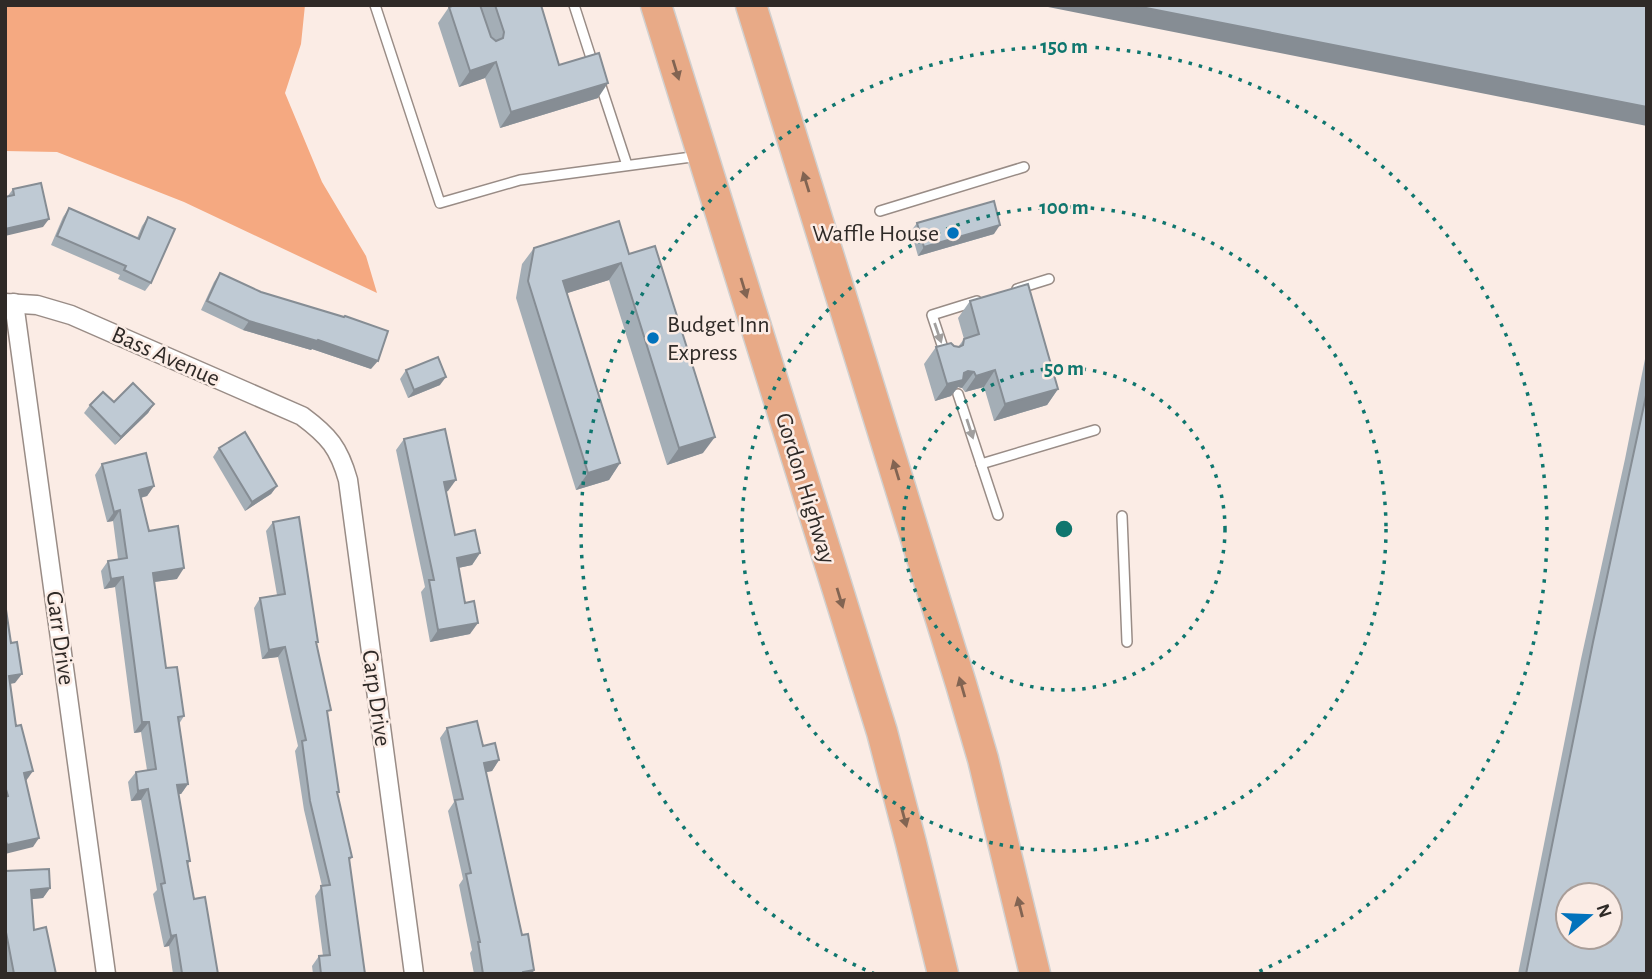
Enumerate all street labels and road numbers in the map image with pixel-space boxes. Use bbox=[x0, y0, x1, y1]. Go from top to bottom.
street label: Bass Avenue bbox=[108, 322, 223, 391]
street label: Gordon Highway bbox=[771, 410, 839, 567]
street label: Garr Drive bbox=[42, 590, 78, 687]
street label: Carp Drive bbox=[357, 648, 395, 748]

